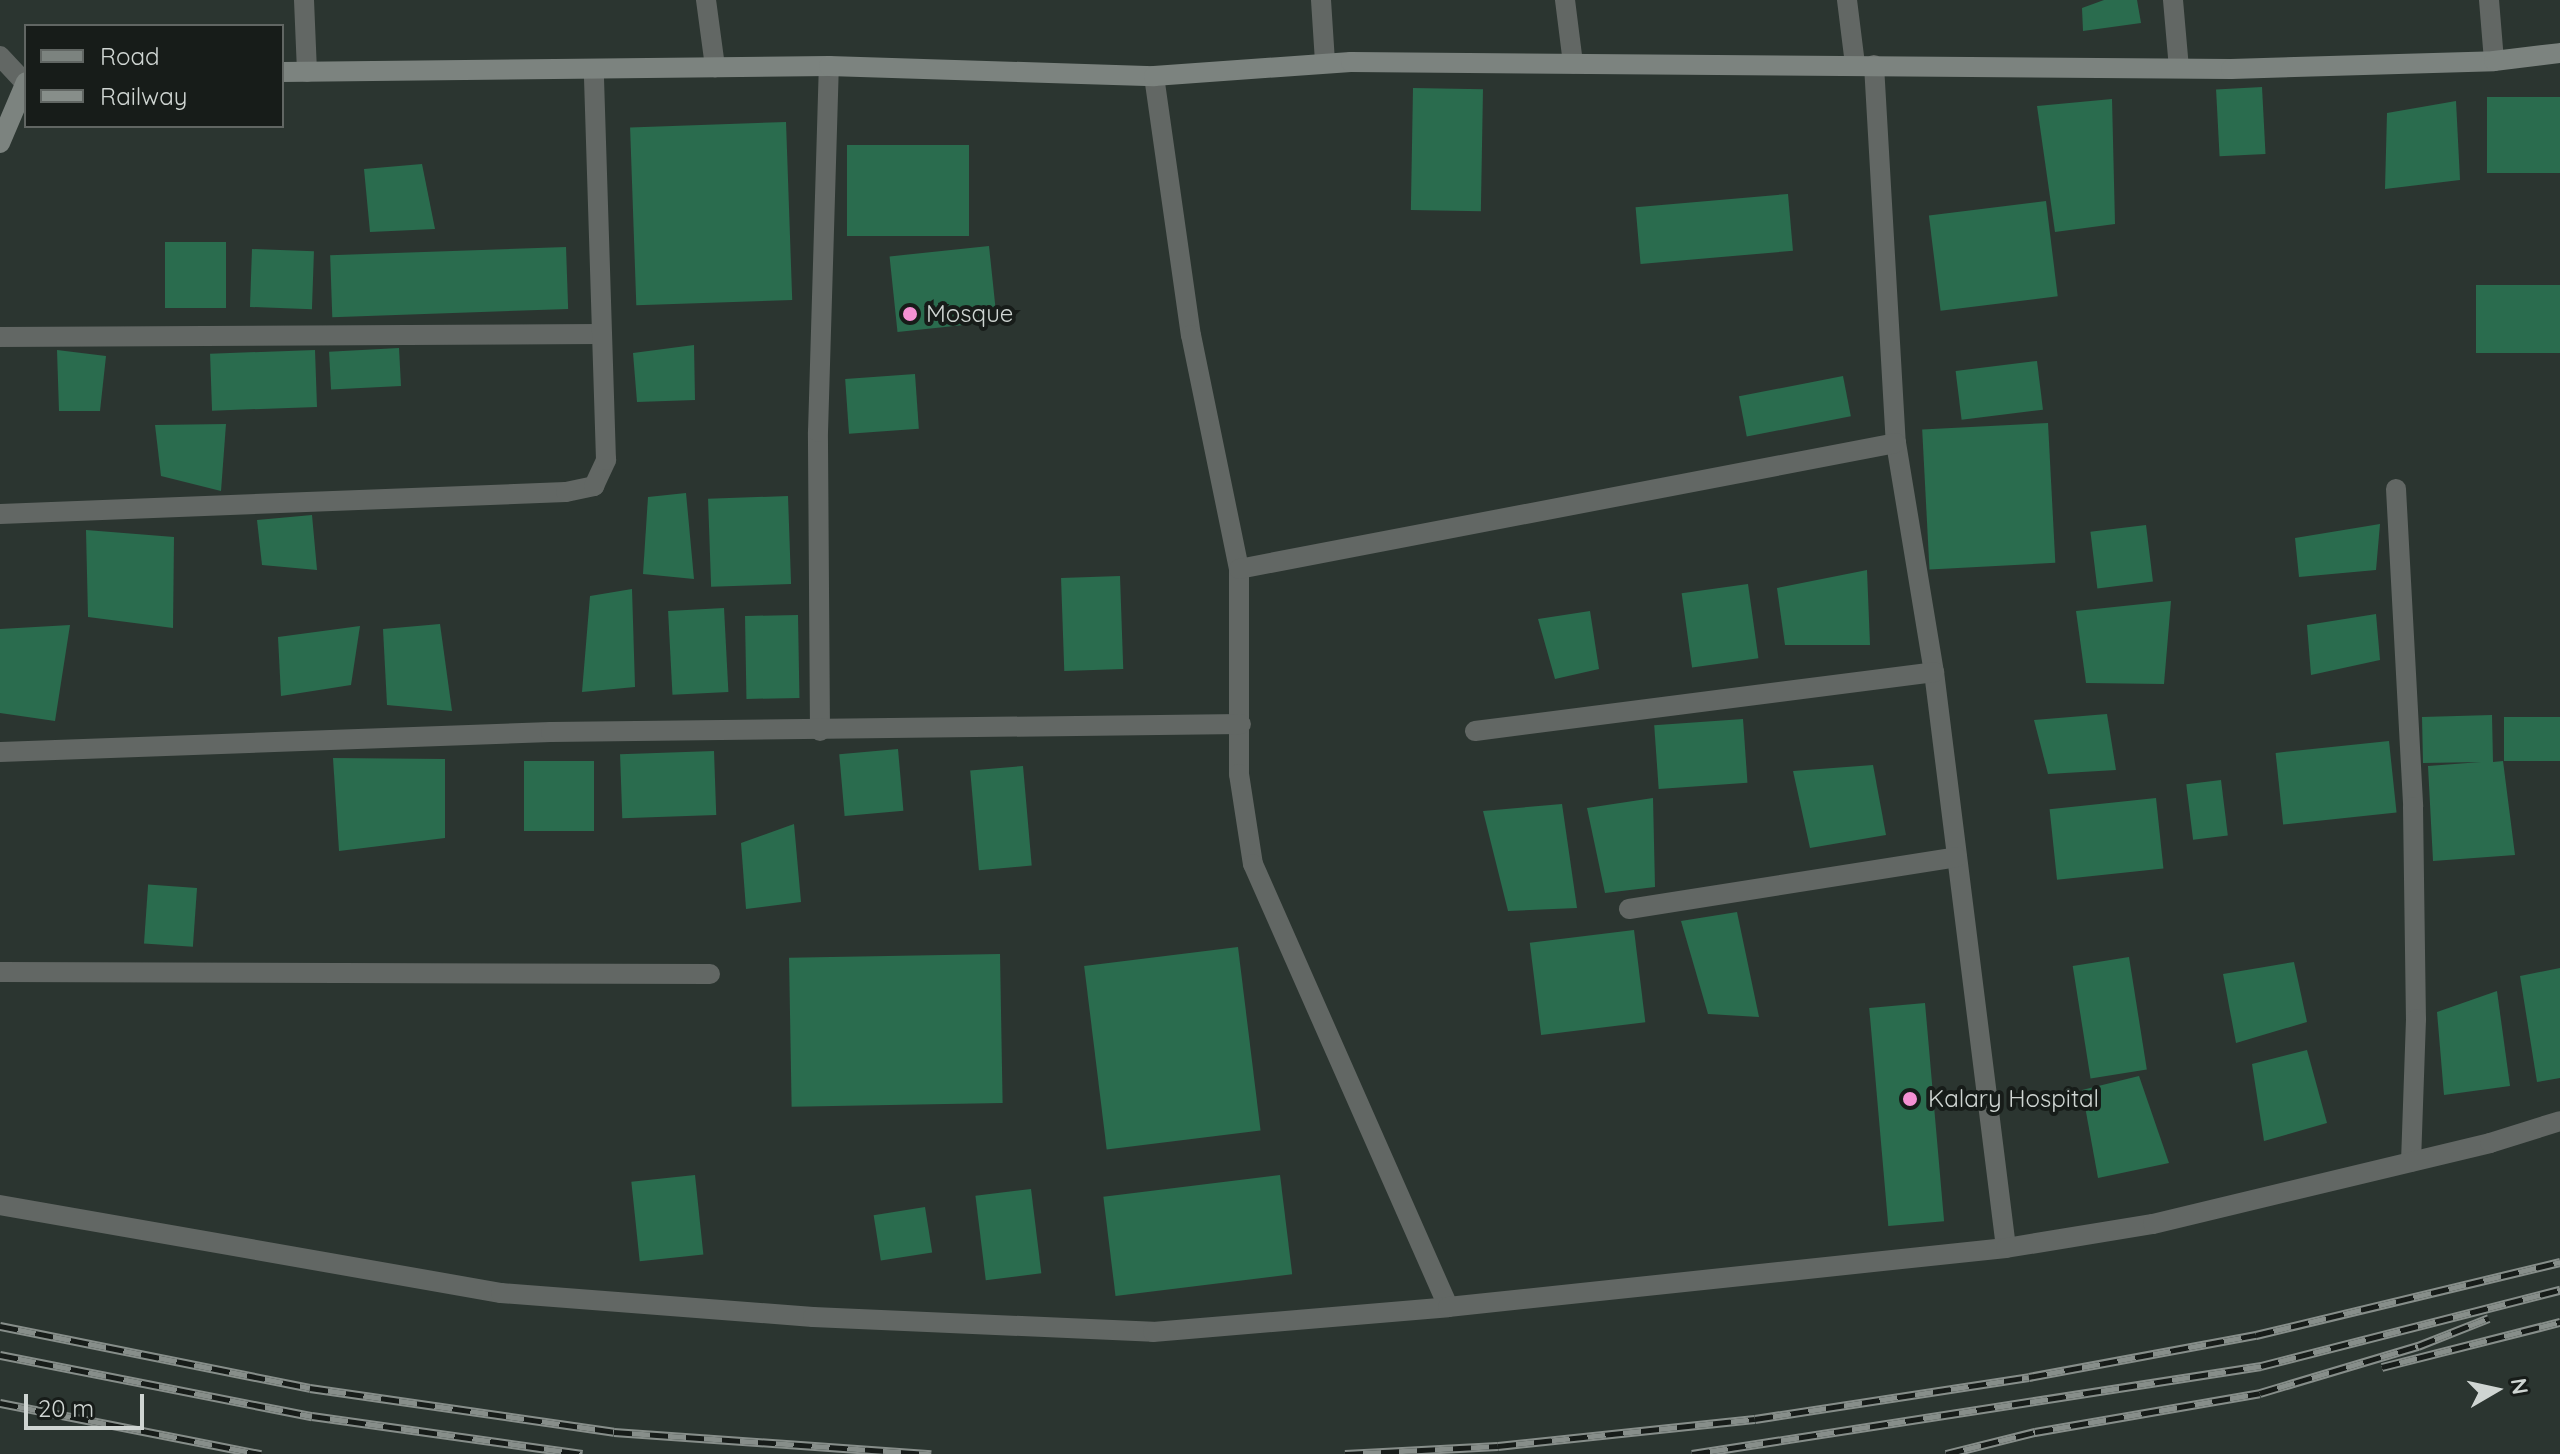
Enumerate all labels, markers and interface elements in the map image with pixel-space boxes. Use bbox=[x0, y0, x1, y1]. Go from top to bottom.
legend bbox=[24, 24, 284, 128]
text: Road bbox=[100, 41, 160, 71]
text: Railway bbox=[100, 81, 187, 111]
place label: Mosque bbox=[926, 300, 1013, 328]
marker: Mosque bbox=[901, 305, 919, 323]
place label: Kalary Hospital bbox=[1928, 1085, 2099, 1113]
marker: Kalary Hospital bbox=[1899, 1088, 1921, 1110]
north arrow bbox=[2456, 1350, 2536, 1430]
text: N bbox=[2505, 1376, 2535, 1396]
scale bar bbox=[28, 1378, 148, 1428]
text: 20 m bbox=[38, 1393, 94, 1423]

